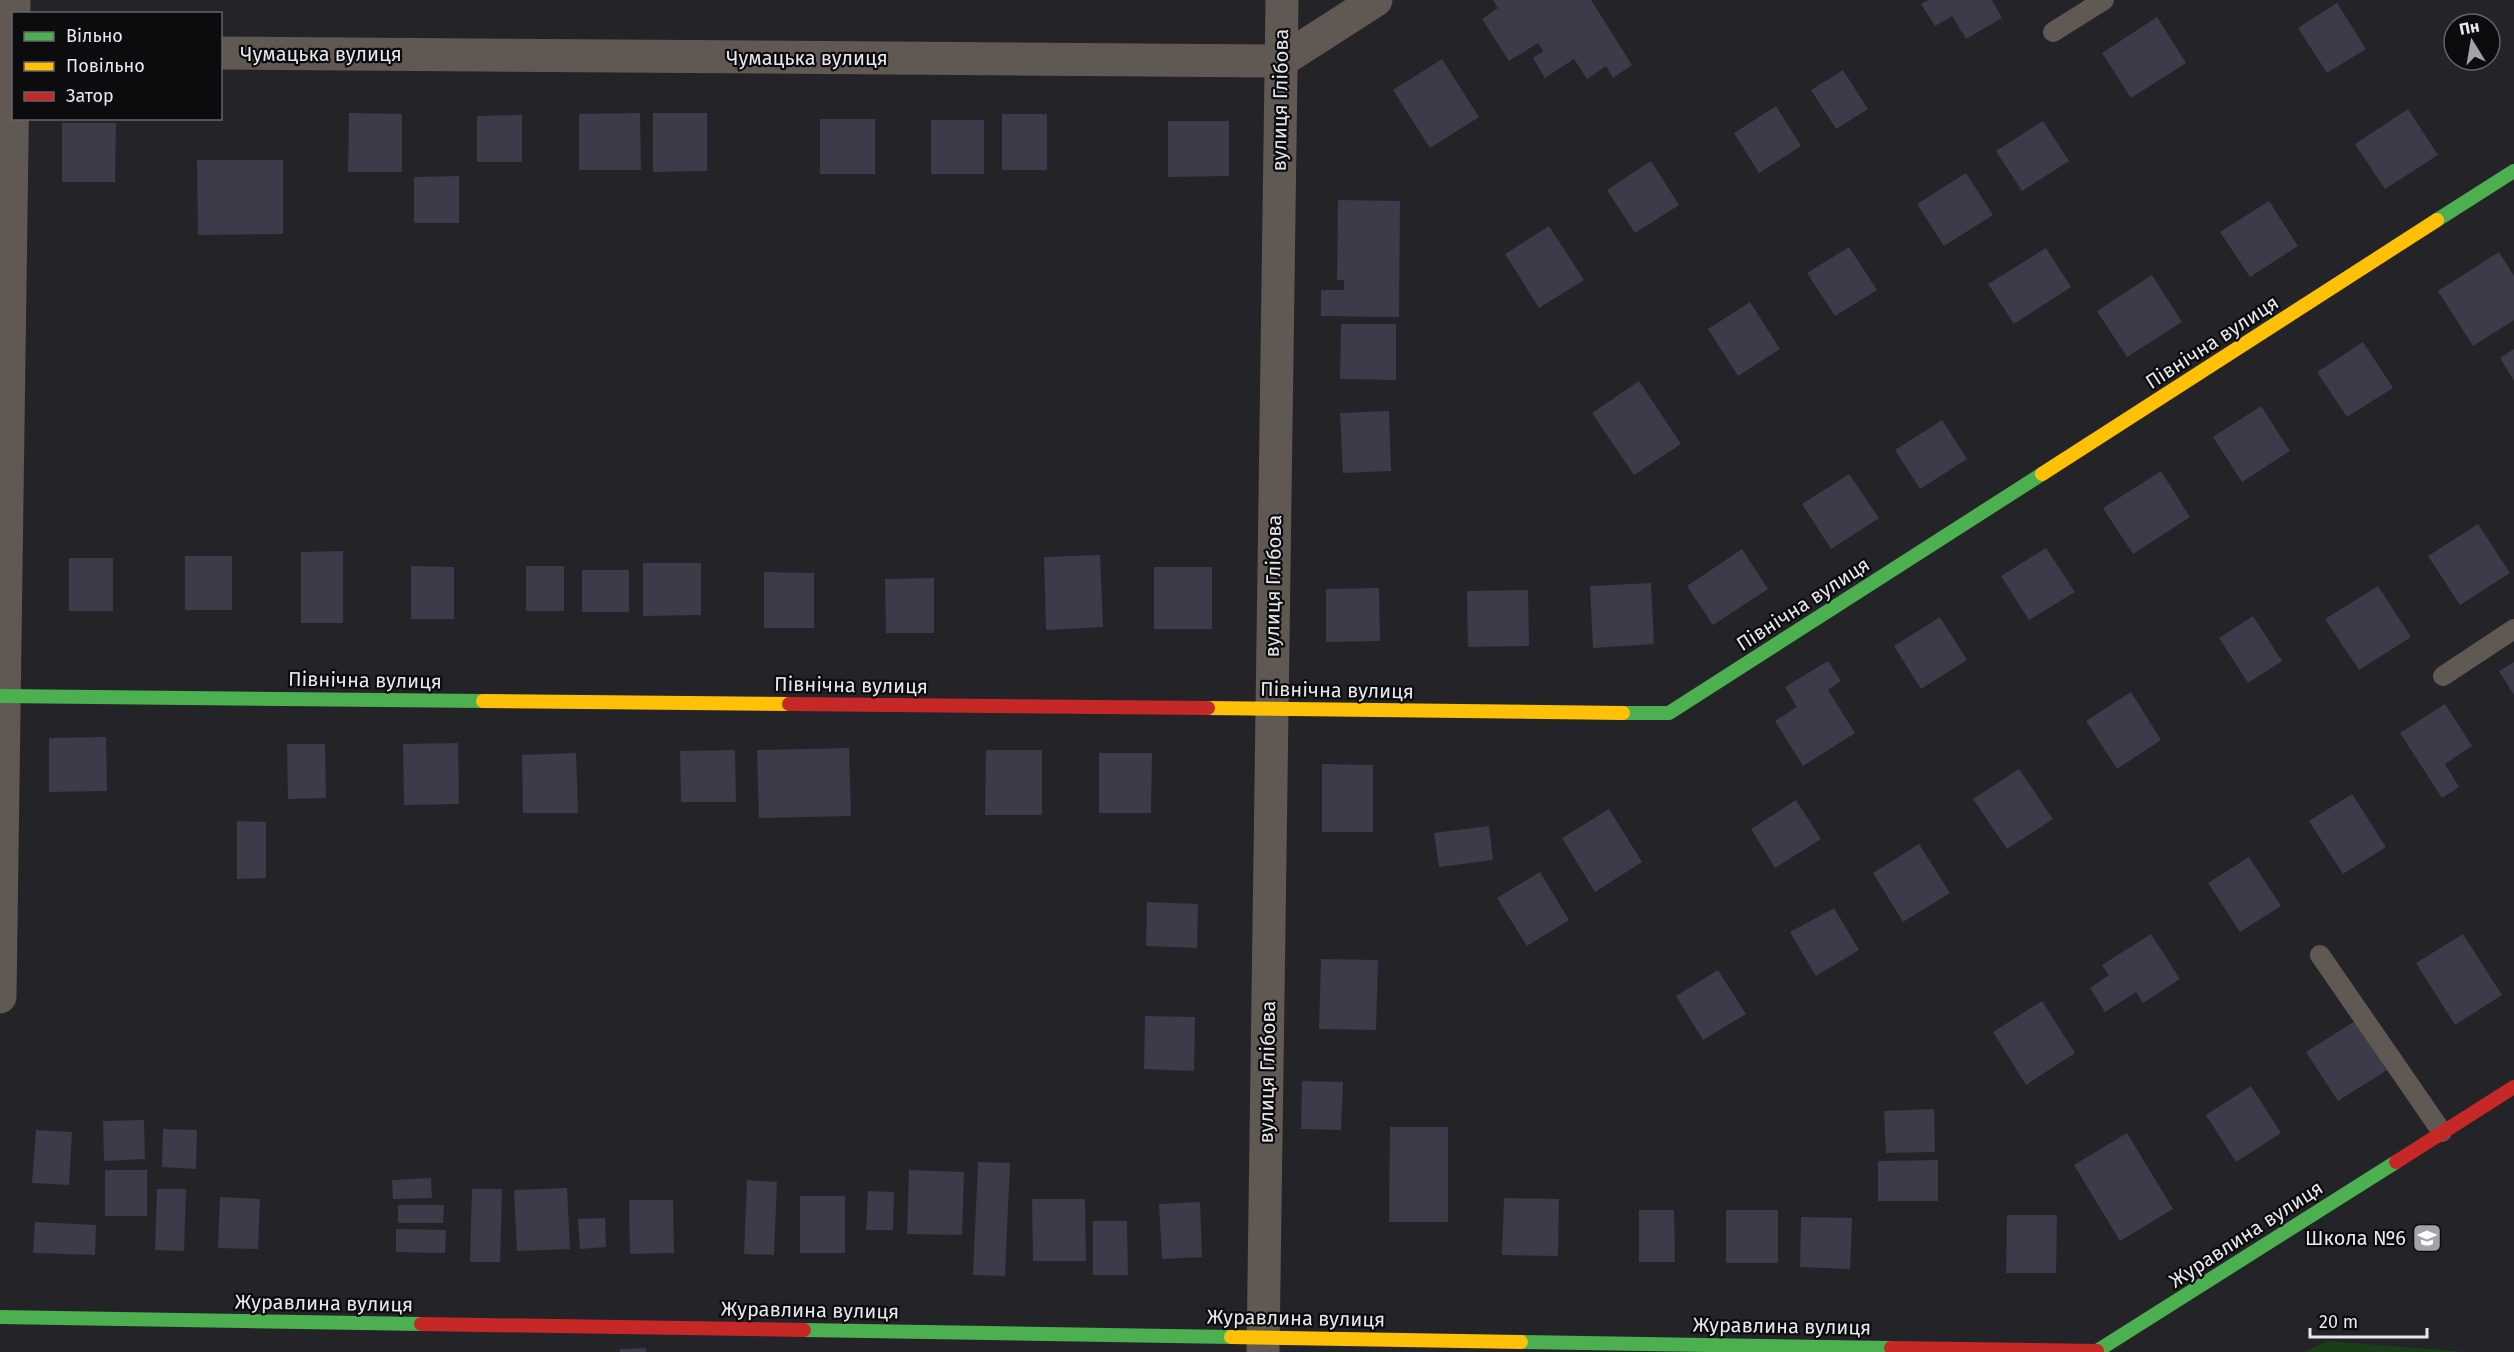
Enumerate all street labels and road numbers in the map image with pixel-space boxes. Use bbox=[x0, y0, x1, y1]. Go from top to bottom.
street label: вулиця Глібова bbox=[1267, 28, 1293, 172]
street label: Чумацька вулиця bbox=[240, 42, 402, 66]
street label: Чумацька вулиця bbox=[726, 46, 888, 70]
street label: Північна вулиця bbox=[2141, 290, 2283, 394]
street label: вулиця Глібова bbox=[1260, 514, 1286, 658]
street label: Північна вулиця bbox=[1732, 552, 1874, 656]
street label: Північна вулиця bbox=[288, 667, 442, 693]
street label: Північна вулиця bbox=[774, 672, 928, 698]
street label: Північна вулиця bbox=[1260, 677, 1414, 703]
street label: вулиця Глібова bbox=[1254, 1000, 1280, 1144]
street label: Журавлина вулиця bbox=[2165, 1175, 2327, 1293]
street label: Журавлина вулиця bbox=[235, 1289, 413, 1317]
street label: Журавлина вулиця bbox=[721, 1296, 899, 1324]
street label: Журавлина вулиця bbox=[1207, 1304, 1385, 1332]
street label: Журавлина вулиця bbox=[1693, 1312, 1871, 1340]

